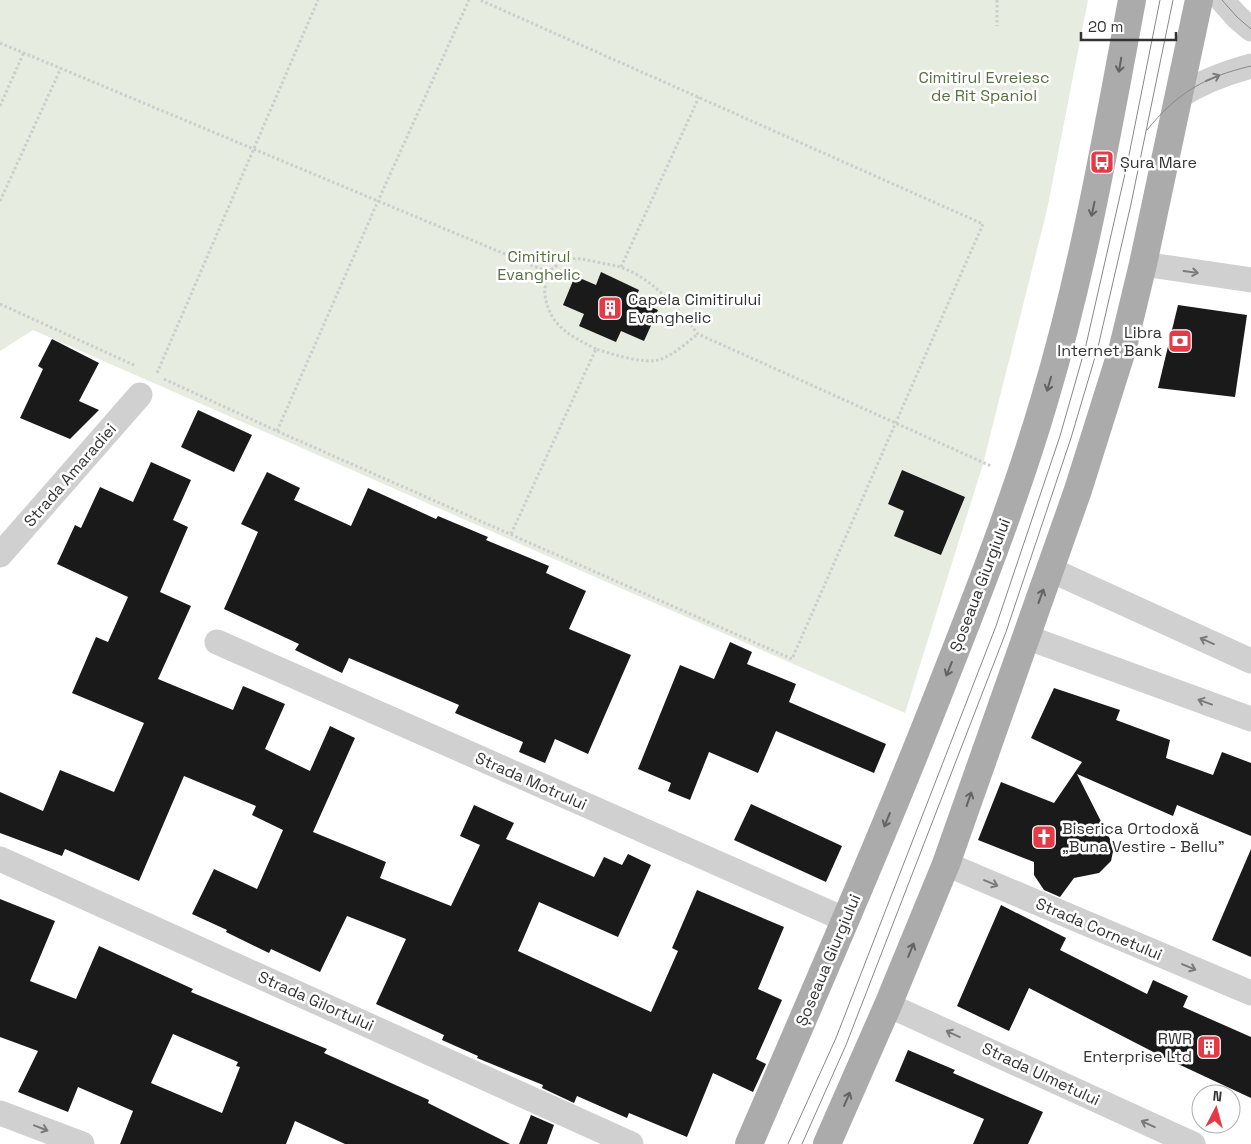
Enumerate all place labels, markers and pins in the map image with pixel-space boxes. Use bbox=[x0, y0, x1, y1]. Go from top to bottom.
bus stop icon: Șura Mare bbox=[1089, 149, 1115, 175]
place label: Șura Mare bbox=[1120, 152, 1197, 173]
place label: Capela Cimitirului Evanghelic bbox=[628, 289, 761, 328]
building icon: Capela Cimitirului Evanghelic bbox=[597, 295, 623, 321]
place label: Libra Internet Bank bbox=[1057, 322, 1162, 361]
bank icon: Libra Internet Bank bbox=[1167, 328, 1193, 354]
place label: Biserica Ortodoxă „Buna Vestire - Bellu” bbox=[1062, 818, 1225, 857]
church icon: Biserica Ortodoxă „Buna Vestire - Bellu” bbox=[1031, 824, 1057, 850]
place label: RWR Enterprise Ltd bbox=[1083, 1028, 1192, 1067]
building icon: RWR Enterprise Ltd bbox=[1196, 1034, 1222, 1060]

